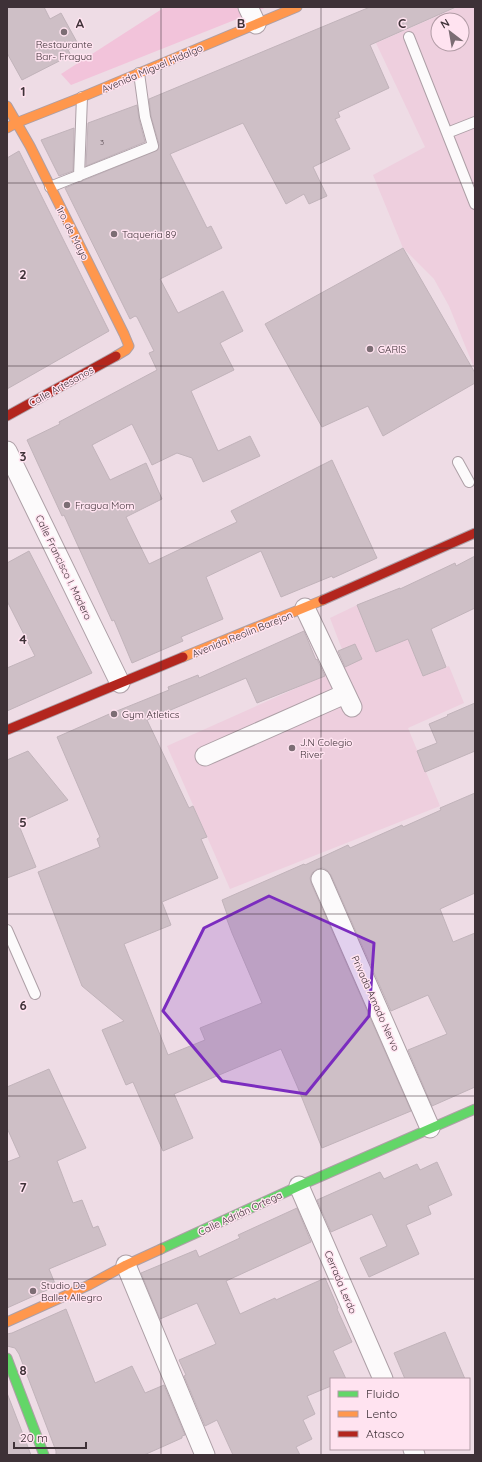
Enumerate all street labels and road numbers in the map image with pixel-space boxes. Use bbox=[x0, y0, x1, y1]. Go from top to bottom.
street label: Avenida Miguel Hidalgo bbox=[100, 41, 205, 96]
street label: 1ro. de Mayo bbox=[54, 204, 92, 262]
street label: Calle Artesanos bbox=[27, 363, 96, 410]
street label: Calle Francisco I. Madero bbox=[32, 513, 95, 622]
street label: Avenida Reolin Barejon bbox=[190, 608, 294, 661]
street label: Privada Amado Nervo bbox=[349, 953, 402, 1053]
street label: Calle Adrián Ortega bbox=[196, 1188, 284, 1239]
street label: Cerrada Lerdo bbox=[321, 1249, 360, 1316]

